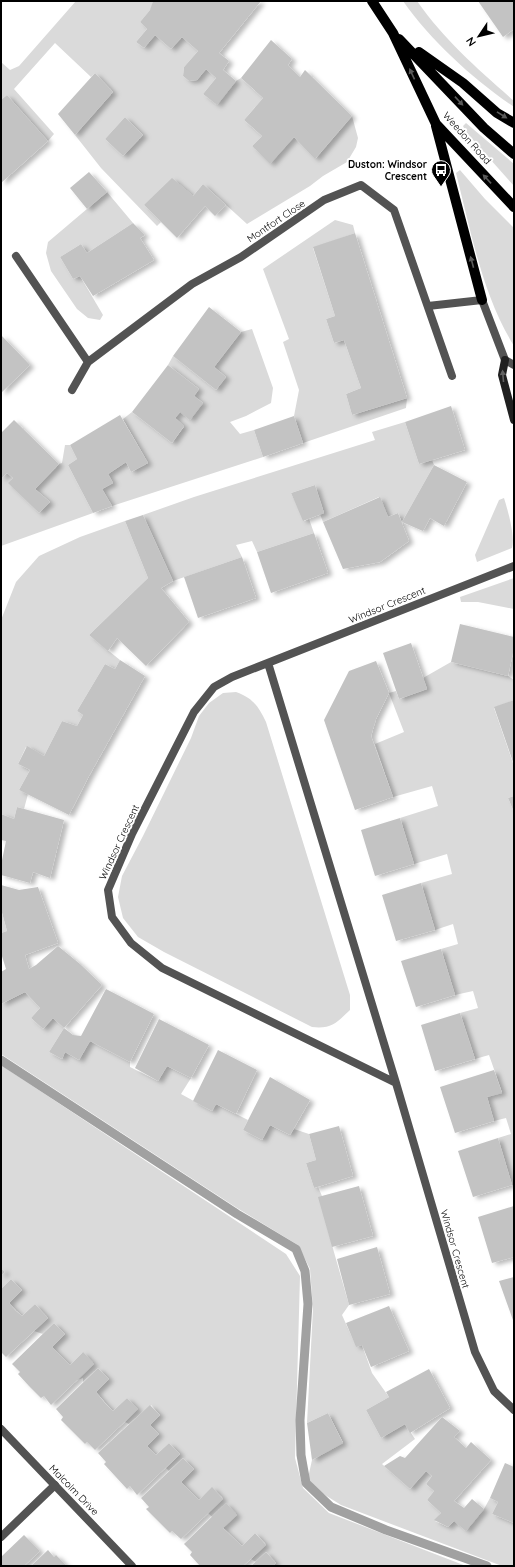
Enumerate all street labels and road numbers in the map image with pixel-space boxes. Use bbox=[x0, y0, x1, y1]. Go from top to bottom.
street label: Weedon Road bbox=[440, 109, 494, 167]
street label: Montfort Close bbox=[244, 197, 308, 245]
street label: Windsor Crescent bbox=[347, 583, 428, 626]
street label: Windsor Crescent bbox=[96, 802, 142, 882]
street label: Windsor Crescent bbox=[438, 1208, 473, 1291]
street label: Malcolm Drive bbox=[46, 1462, 102, 1518]

